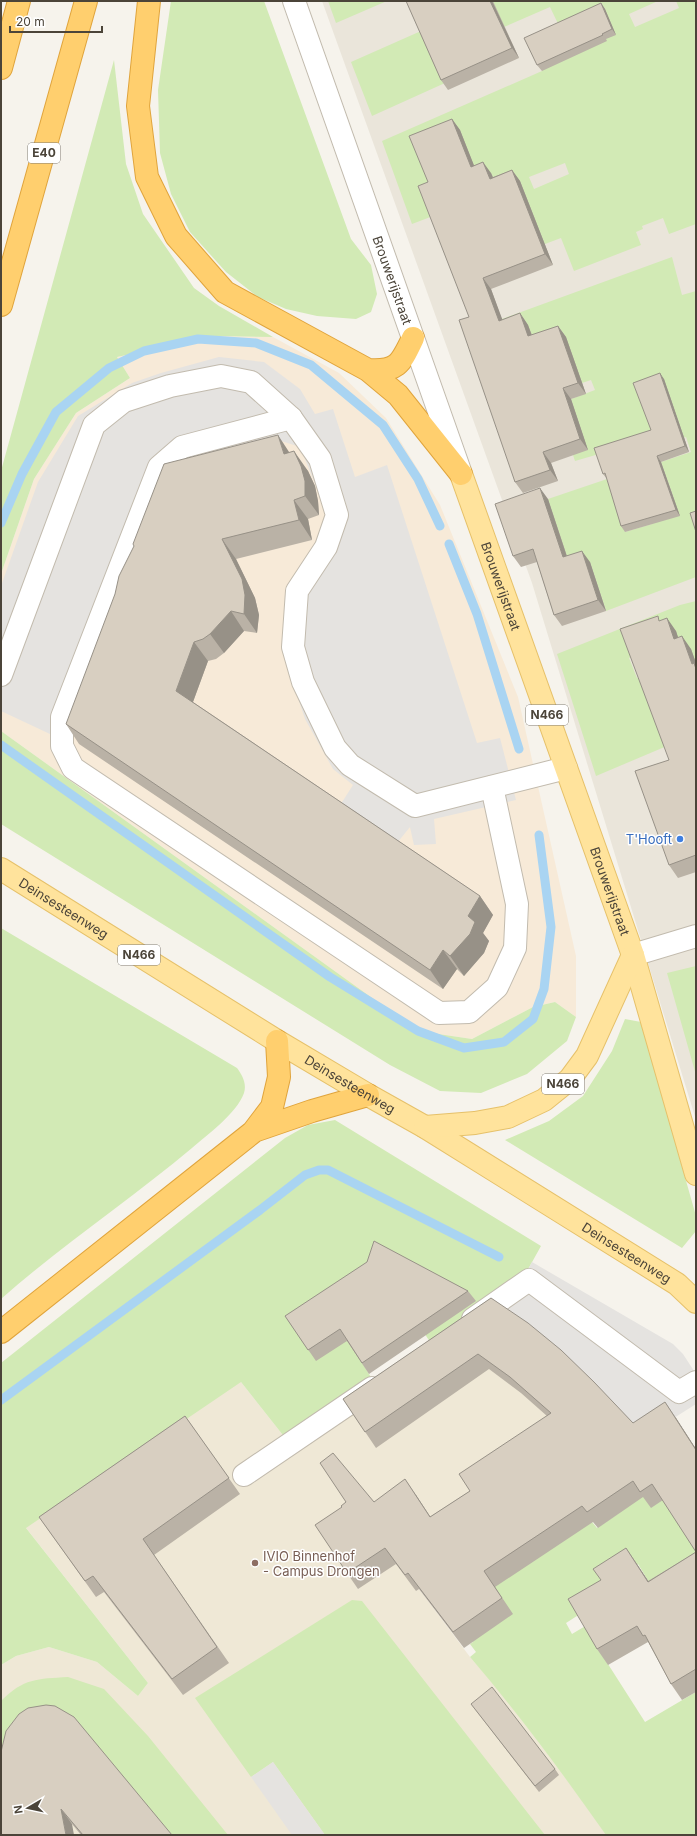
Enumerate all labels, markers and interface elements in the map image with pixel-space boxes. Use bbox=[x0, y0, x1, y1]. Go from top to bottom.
scale bar bbox=[10, 8, 102, 34]
text: 20 m bbox=[16, 14, 45, 29]
road number: E40 bbox=[28, 143, 60, 163]
street label: Brouwerijstraat bbox=[370, 234, 416, 327]
street label: Brouwerijstraat bbox=[478, 540, 524, 633]
road number: N466 bbox=[526, 705, 568, 725]
place label: T'Hooft bbox=[626, 831, 672, 847]
marker: T'Hooft bbox=[675, 834, 685, 844]
street label: Brouwerijstraat bbox=[587, 845, 633, 938]
street label: Deinsesteenweg bbox=[16, 874, 111, 942]
road number: N466 bbox=[118, 945, 160, 965]
street label: Deinsesteenweg bbox=[302, 1051, 398, 1117]
road number: N466 bbox=[542, 1074, 584, 1094]
street label: Deinsesteenweg bbox=[579, 1219, 674, 1286]
place label: IVIO Binnenhof - Campus Drongen bbox=[263, 1548, 380, 1579]
marker: IVIO Binnenhof - Campus Drongen bbox=[250, 1558, 260, 1568]
north arrow bbox=[8, 1788, 48, 1828]
text: N bbox=[11, 1804, 26, 1815]

